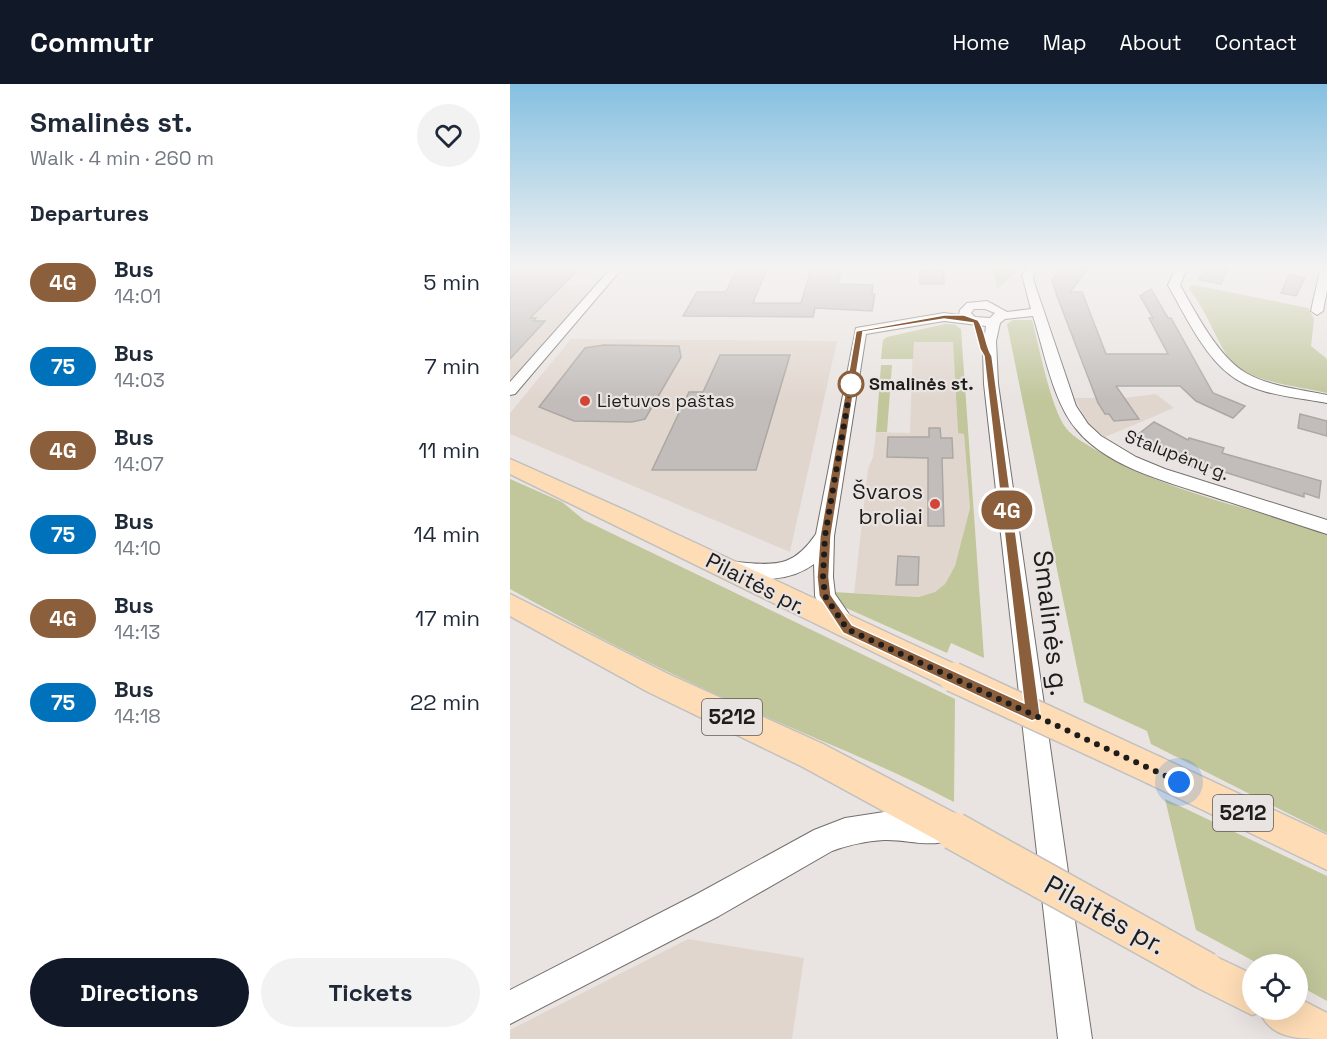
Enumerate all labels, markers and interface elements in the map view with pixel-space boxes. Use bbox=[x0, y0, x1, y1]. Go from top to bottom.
text: Commutr bbox=[30, 24, 154, 60]
text: Home bbox=[952, 29, 1010, 56]
text: Map bbox=[1043, 29, 1087, 56]
text: About bbox=[1120, 29, 1182, 56]
text: Contact bbox=[1215, 29, 1297, 56]
text: Smalinės st. bbox=[30, 104, 193, 140]
button: heart bbox=[417, 104, 480, 167]
text: Walk · 4 min · 260 m bbox=[30, 145, 214, 171]
text: Departures bbox=[30, 199, 149, 227]
text: Bus bbox=[114, 255, 154, 283]
text: 5 min bbox=[423, 268, 480, 296]
text: 4G bbox=[49, 269, 77, 296]
text: 14:01 bbox=[114, 283, 161, 309]
text: Bus bbox=[114, 339, 154, 367]
text: 7 min bbox=[424, 352, 480, 380]
text: 75 bbox=[51, 353, 75, 380]
text: 14:03 bbox=[114, 367, 165, 393]
marker: Smalinės st. bbox=[838, 371, 864, 397]
place label: Smalinės st. bbox=[869, 372, 974, 395]
place label: Lietuvos paštas bbox=[597, 389, 735, 412]
marker: Lietuvos paštas bbox=[578, 394, 592, 408]
text: Bus bbox=[114, 423, 154, 451]
street label: Stalupėnų g. bbox=[1122, 424, 1233, 485]
text: 11 min bbox=[418, 436, 480, 464]
text: 4G bbox=[49, 437, 77, 464]
text: 14:07 bbox=[114, 451, 164, 477]
place label: Švaros broliai bbox=[852, 477, 923, 530]
line badge: 4G bbox=[980, 490, 1034, 530]
marker: Švaros broliai bbox=[928, 497, 942, 511]
text: 4G bbox=[993, 497, 1021, 524]
text: Bus bbox=[114, 507, 154, 535]
text: 14 min bbox=[414, 520, 480, 548]
text: 75 bbox=[51, 521, 75, 548]
text: 14:10 bbox=[114, 535, 161, 561]
street label: Pilaitės pr. bbox=[701, 546, 811, 620]
street label: Smalinės g. bbox=[1025, 548, 1078, 698]
text: Bus bbox=[114, 591, 154, 619]
text: 17 min bbox=[415, 604, 480, 632]
text: 4G bbox=[49, 605, 77, 632]
text: 14:13 bbox=[114, 619, 160, 645]
text: Bus bbox=[114, 675, 154, 703]
text: 22 min bbox=[410, 688, 480, 716]
text: 75 bbox=[51, 689, 75, 716]
road number: 5212 bbox=[702, 699, 762, 735]
text: 14:18 bbox=[114, 703, 161, 729]
your location bbox=[1164, 767, 1194, 797]
road number: 5212 bbox=[1213, 795, 1273, 831]
street label: Pilaitės pr. bbox=[1038, 867, 1172, 962]
map controls bbox=[1242, 954, 1308, 1020]
button: locate bbox=[1242, 954, 1308, 1020]
button: Directions bbox=[30, 958, 249, 1027]
button: Tickets bbox=[261, 958, 480, 1027]

